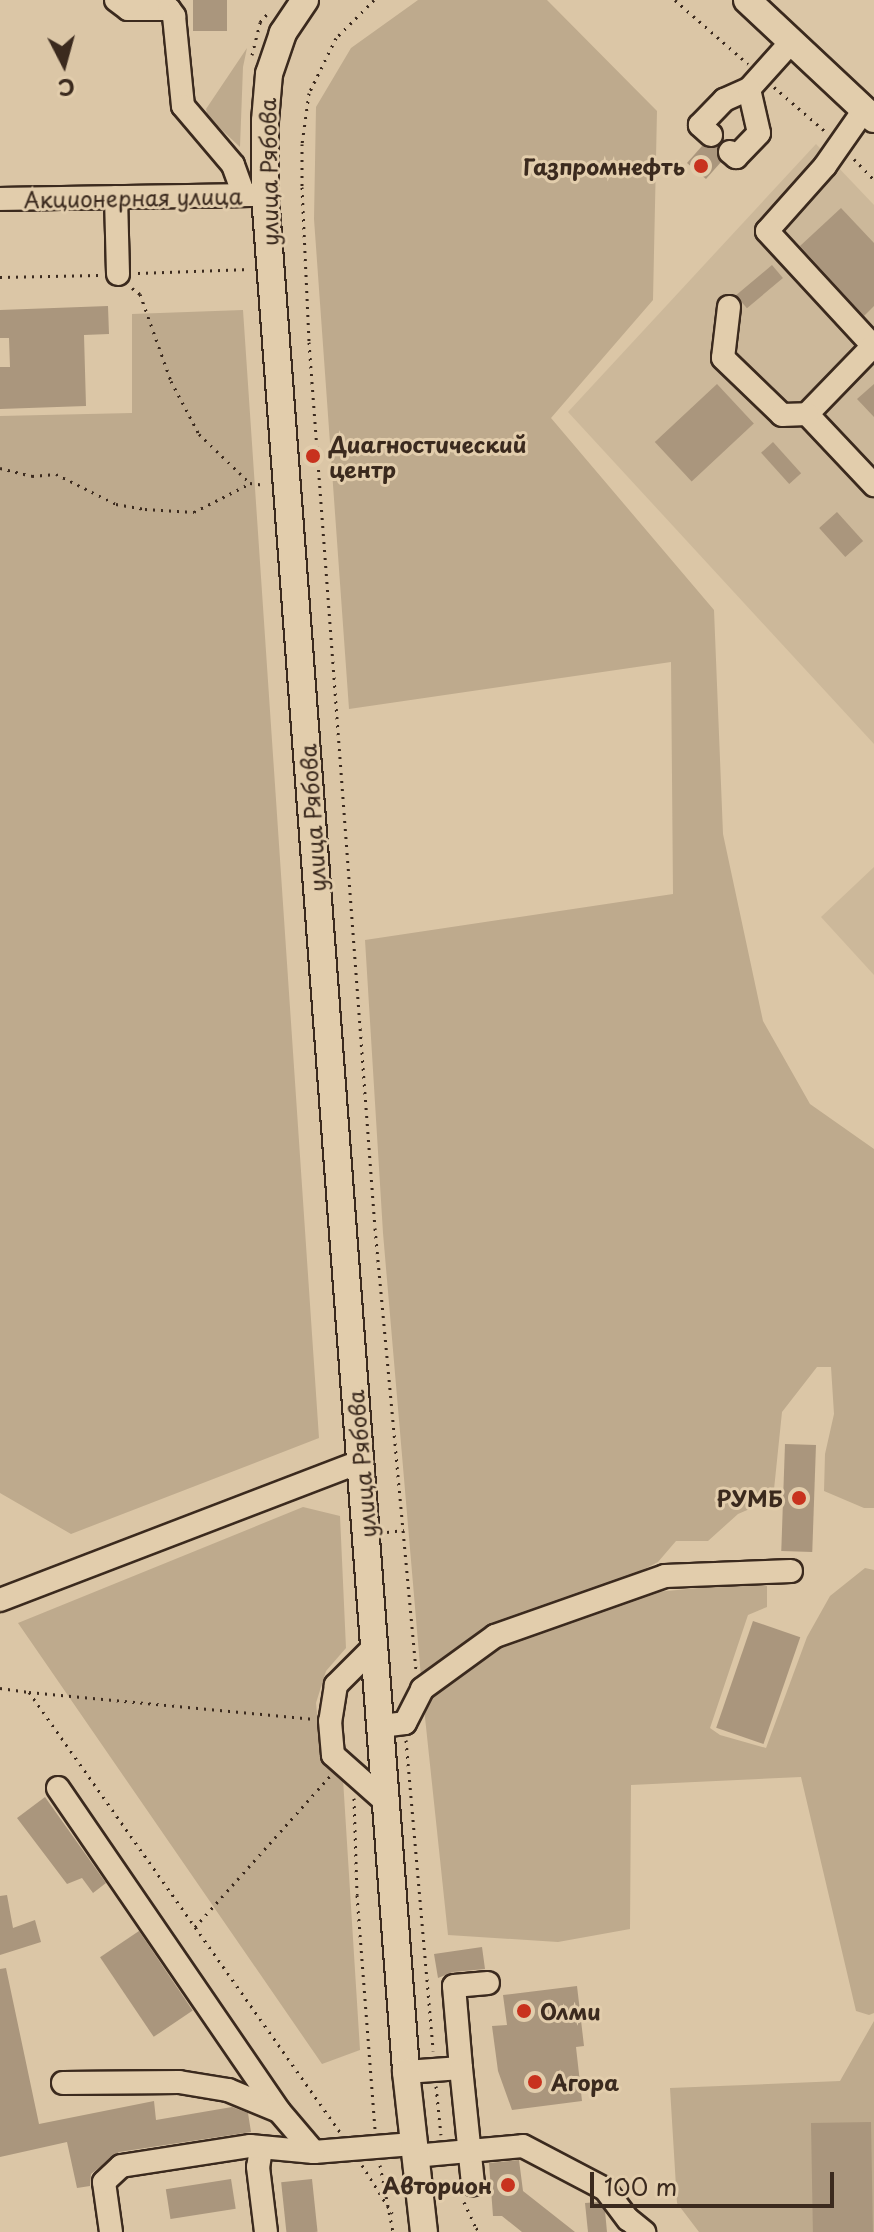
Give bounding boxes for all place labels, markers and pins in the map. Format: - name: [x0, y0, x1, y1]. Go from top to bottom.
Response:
- place label: Газпромнефть: [523, 153, 685, 179]
- marker: Газпромнефть: [692, 157, 710, 175]
- place label: Диагностический центр: [329, 430, 526, 482]
- marker: Диагностический центр: [304, 447, 322, 465]
- place label: РУМБ: [717, 1485, 783, 1511]
- marker: РУМБ: [790, 1489, 808, 1507]
- place label: Олми: [540, 1998, 601, 2024]
- marker: Олми: [515, 2002, 533, 2020]
- place label: Агора: [551, 2069, 619, 2095]
- marker: Агора: [526, 2073, 544, 2091]
- place label: Авторион: [383, 2172, 492, 2198]
- marker: Авторион: [499, 2176, 517, 2194]

